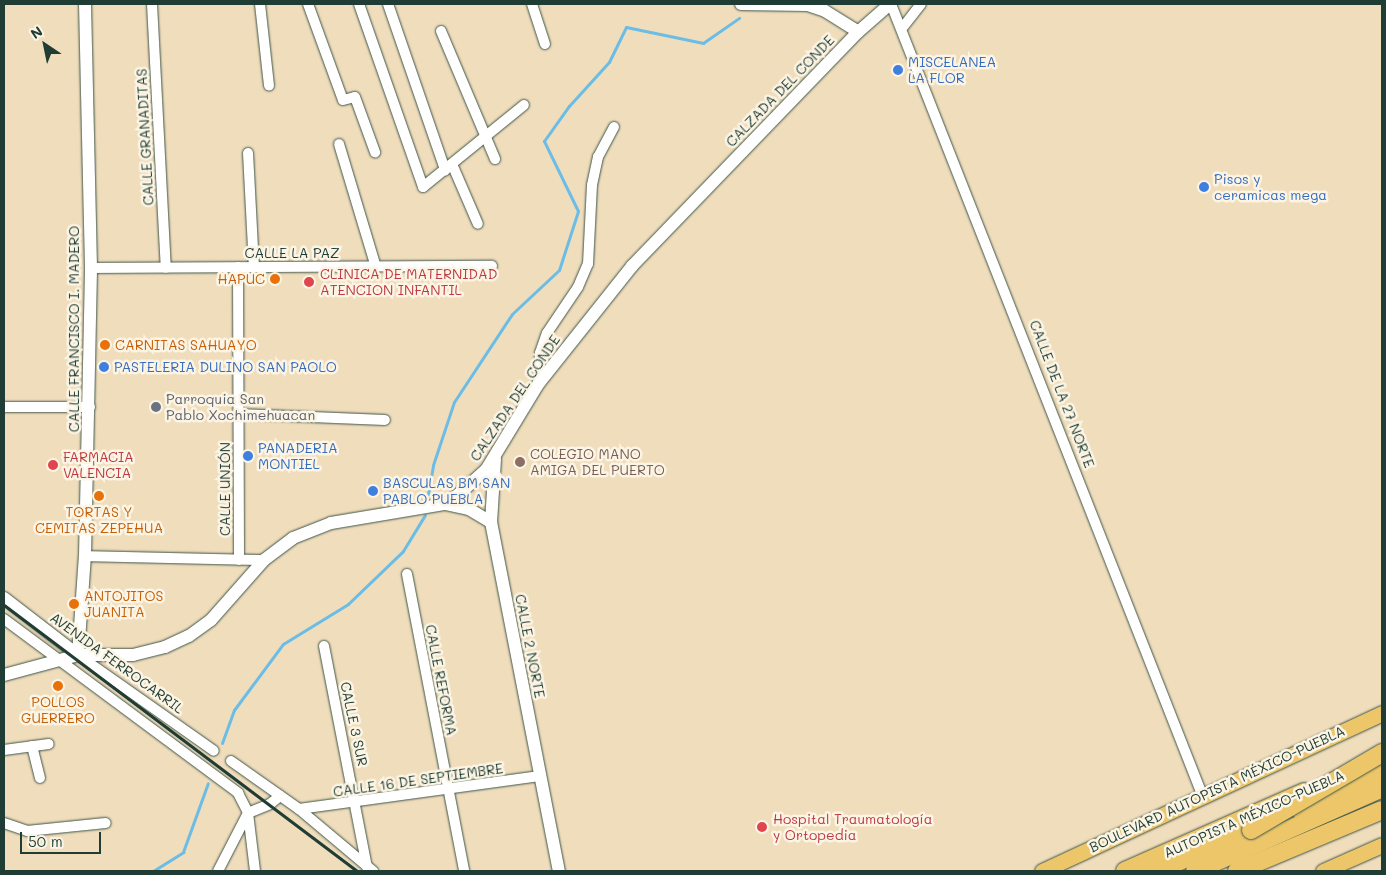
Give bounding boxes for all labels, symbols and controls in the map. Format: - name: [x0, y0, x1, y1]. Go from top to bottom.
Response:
- north arrow: [20, 20, 70, 70]
- text: N: [27, 21, 46, 43]
- street label: CALZADA DEL CONDE: [722, 32, 838, 150]
- place label: MISCELANEA LA FLOR: [908, 54, 996, 86]
- marker: MISCELANEA LA FLOR: [892, 64, 904, 76]
- street label: CALLE GRANADITAS: [133, 68, 157, 206]
- place label: Pisos y ceramicas mega: [1214, 171, 1327, 203]
- marker: Pisos y ceramicas mega: [1198, 181, 1210, 193]
- street label: CALLE FRANCISCO I. MADERO: [66, 226, 82, 432]
- street label: CALLE LA PAZ: [245, 245, 339, 261]
- place label: CLINICA DE MATERNIDAD ATENCION INFANTIL: [320, 266, 497, 298]
- place label: HAPUC: [217, 271, 265, 287]
- marker: HAPUC: [269, 273, 281, 285]
- marker: CLINICA DE MATERNIDAD ATENCION INFANTIL: [302, 275, 316, 289]
- street label: CALLE DE LA 27 NORTE: [1026, 318, 1098, 470]
- street label: CALZADA DEL CONDE: [467, 332, 563, 464]
- place label: CARNITAS SAHUAYO: [115, 337, 257, 353]
- marker: CARNITAS SAHUAYO: [99, 339, 111, 351]
- place label: PASTELERIA DULINO SAN PAOLO: [114, 359, 337, 375]
- marker: PASTELERIA DULINO SAN PAOLO: [98, 361, 110, 373]
- place label: Parroquia San Pablo Xochimehuacan: [166, 391, 315, 424]
- marker: Parroquia San Pablo Xochimehuacan: [150, 401, 162, 413]
- place label: PANADERIA MONTIEL: [258, 440, 338, 472]
- street label: CALLE UNIÓN: [217, 442, 233, 536]
- place label: COLEGIO MANO AMIGA DEL PUERTO: [530, 446, 665, 478]
- place label: FARMACIA VALENCIA: [63, 449, 134, 482]
- marker: PANADERIA MONTIEL: [242, 450, 254, 462]
- marker: COLEGIO MANO AMIGA DEL PUERTO: [514, 456, 526, 468]
- marker: FARMACIA VALENCIA: [47, 459, 59, 471]
- place label: BASCULAS BM SAN PABLO PUEBLA: [383, 475, 510, 508]
- marker: BASCULAS BM SAN PABLO PUEBLA: [367, 485, 379, 497]
- marker: TORTAS Y CEMITAS ZEPEHUA: [93, 490, 105, 502]
- place label: TORTAS Y CEMITAS ZEPEHUA: [35, 504, 163, 536]
- place label: ANTOJITOS JUANITA: [84, 588, 163, 620]
- street label: CALLE 2 NORTE: [512, 593, 548, 699]
- marker: ANTOJITOS JUANITA: [68, 598, 80, 610]
- street label: AVENIDA FERROCARRIL: [47, 609, 187, 717]
- street label: CALLE REFORMA: [422, 623, 460, 737]
- marker: POLLOS GUERRERO: [52, 680, 64, 692]
- street label: CALLE 3 SUR: [337, 680, 371, 768]
- place label: POLLOS GUERRERO: [21, 694, 95, 726]
- street label: BOULEVARD AUTOPISTA MÉXICO-PUEBLA: [1087, 722, 1347, 856]
- street label: CALLE 16 DE SEPTIEMBRE: [332, 760, 504, 800]
- street label: AUTOPISTA MÉXICO-PUEBLA: [1161, 767, 1347, 861]
- place label: Hospital Traumatología y Ortopedia: [773, 811, 932, 844]
- marker: Hospital Traumatología y Ortopedia: [755, 820, 769, 834]
- scale bar: [22, 822, 104, 854]
- text: 50 m: [28, 831, 63, 851]

